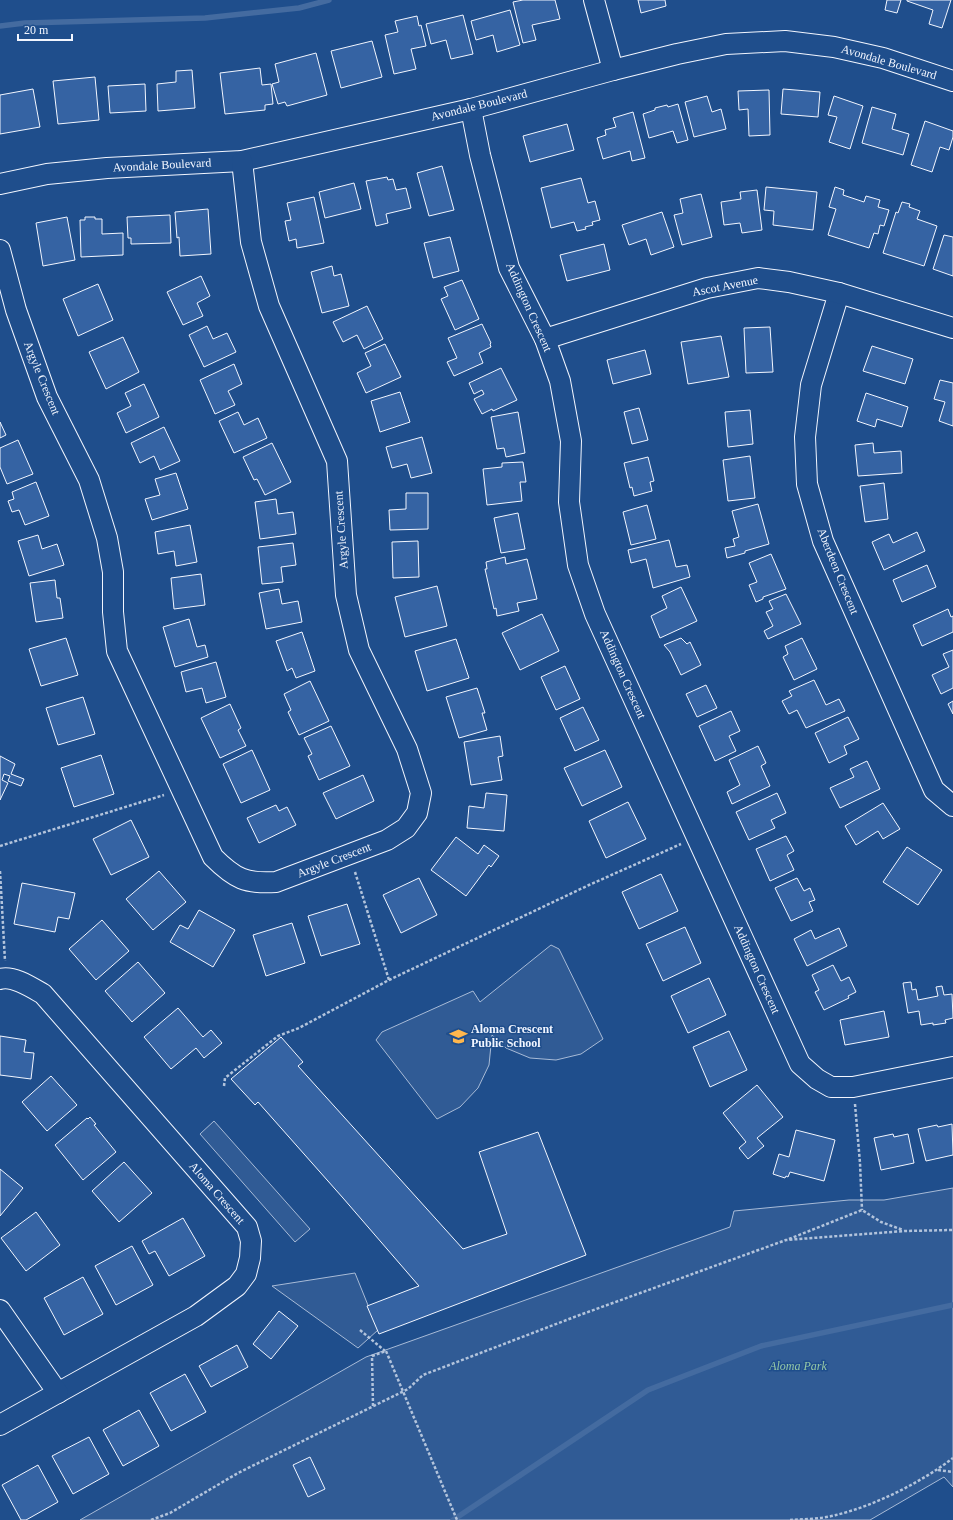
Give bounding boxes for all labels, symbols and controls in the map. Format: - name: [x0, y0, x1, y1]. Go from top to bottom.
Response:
- scale bar: [18, 16, 72, 42]
- text: 20 m: [24, 23, 49, 37]
- street label: Avondale Boulevard: [840, 42, 938, 82]
- street label: Avondale Boulevard: [429, 86, 529, 124]
- street label: Avondale Boulevard: [112, 155, 212, 175]
- street label: Addington Crescent: [503, 260, 555, 354]
- street label: Ascot Avenue: [691, 273, 759, 299]
- street label: Argyle Crescent: [21, 339, 63, 417]
- street label: Argyle Crescent: [331, 490, 351, 569]
- street label: Aberdeen Crescent: [814, 526, 862, 617]
- street label: Addington Crescent: [597, 627, 649, 721]
- street label: Argyle Crescent: [295, 839, 374, 881]
- street label: Addington Crescent: [731, 922, 783, 1016]
- place label: Aloma Crescent Public School: [471, 1022, 553, 1050]
- school or university icon: Aloma Crescent Public School: [448, 1026, 468, 1046]
- street label: Aloma Crescent: [186, 1159, 248, 1227]
- park label: Aloma Park: [768, 1359, 828, 1373]

